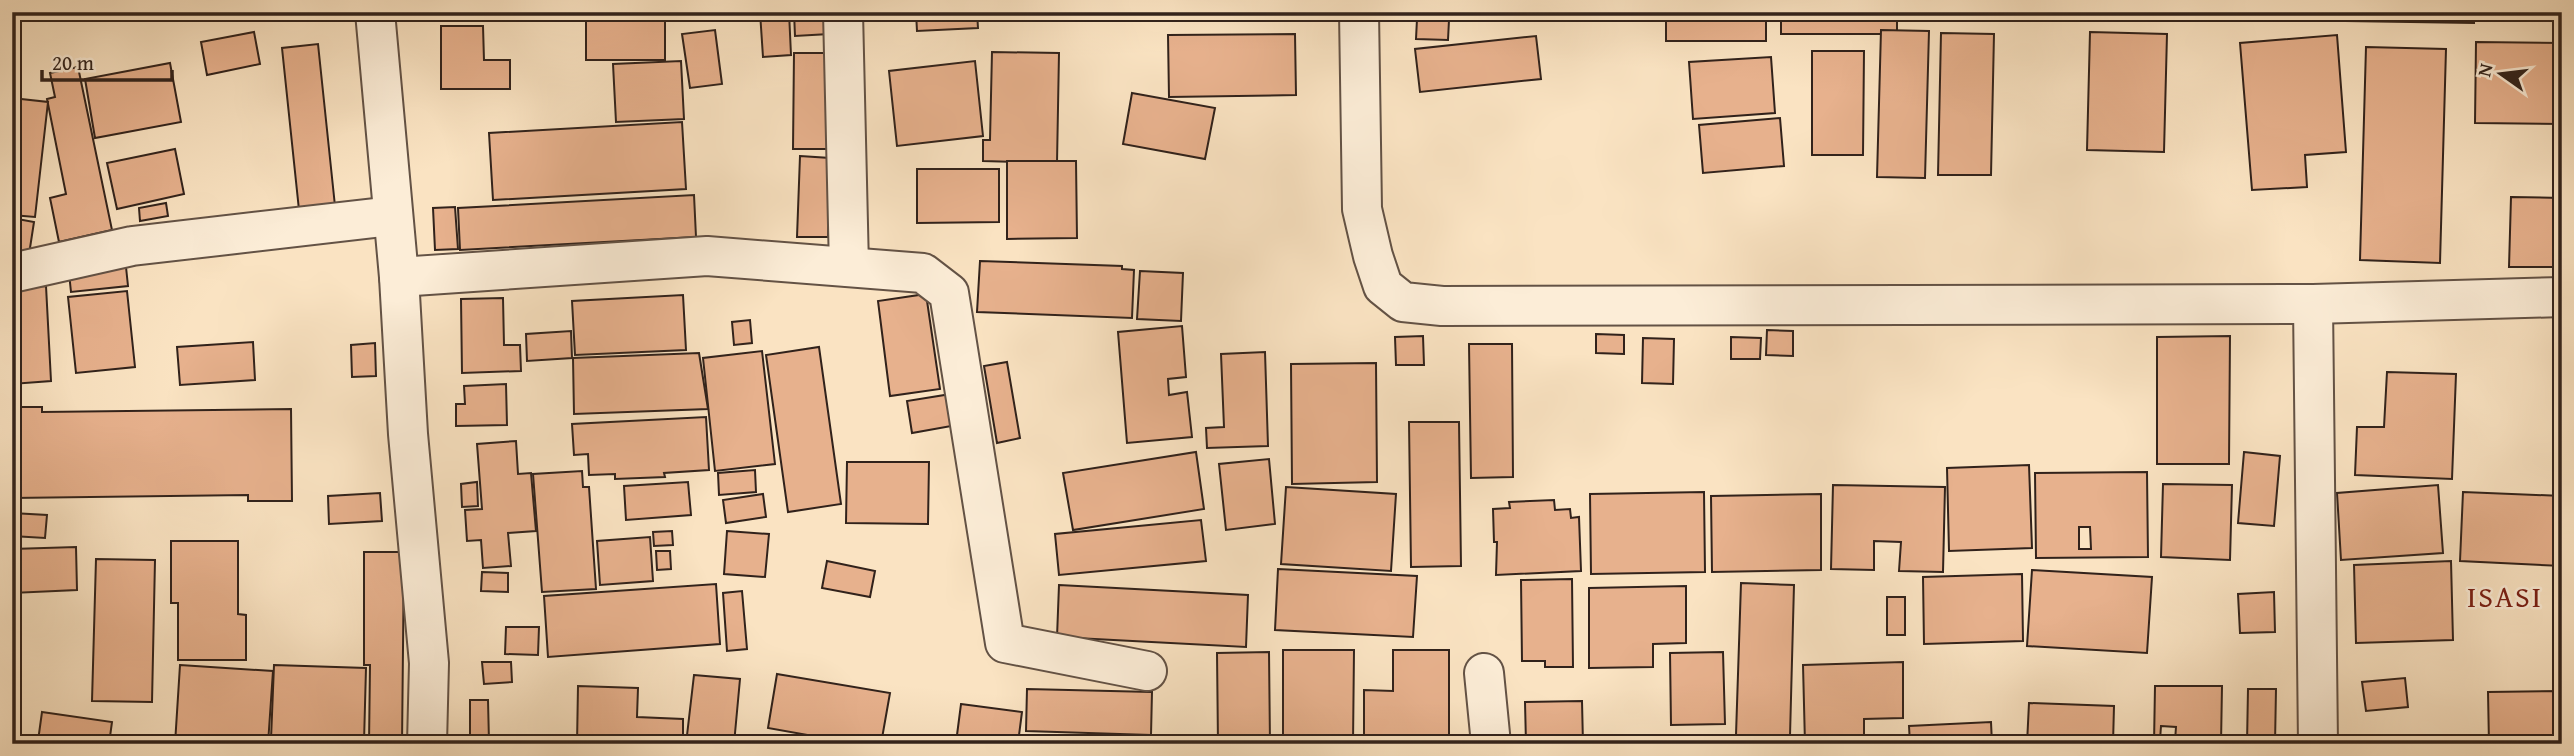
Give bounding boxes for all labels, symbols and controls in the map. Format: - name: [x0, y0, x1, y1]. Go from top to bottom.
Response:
- scale bar: [42, 38, 172, 82]
- north arrow: [2466, 38, 2536, 108]
- text: 20 m: [52, 47, 94, 78]
- text: N: [2469, 60, 2500, 79]
- district label: ISASI: [2467, 574, 2543, 618]

